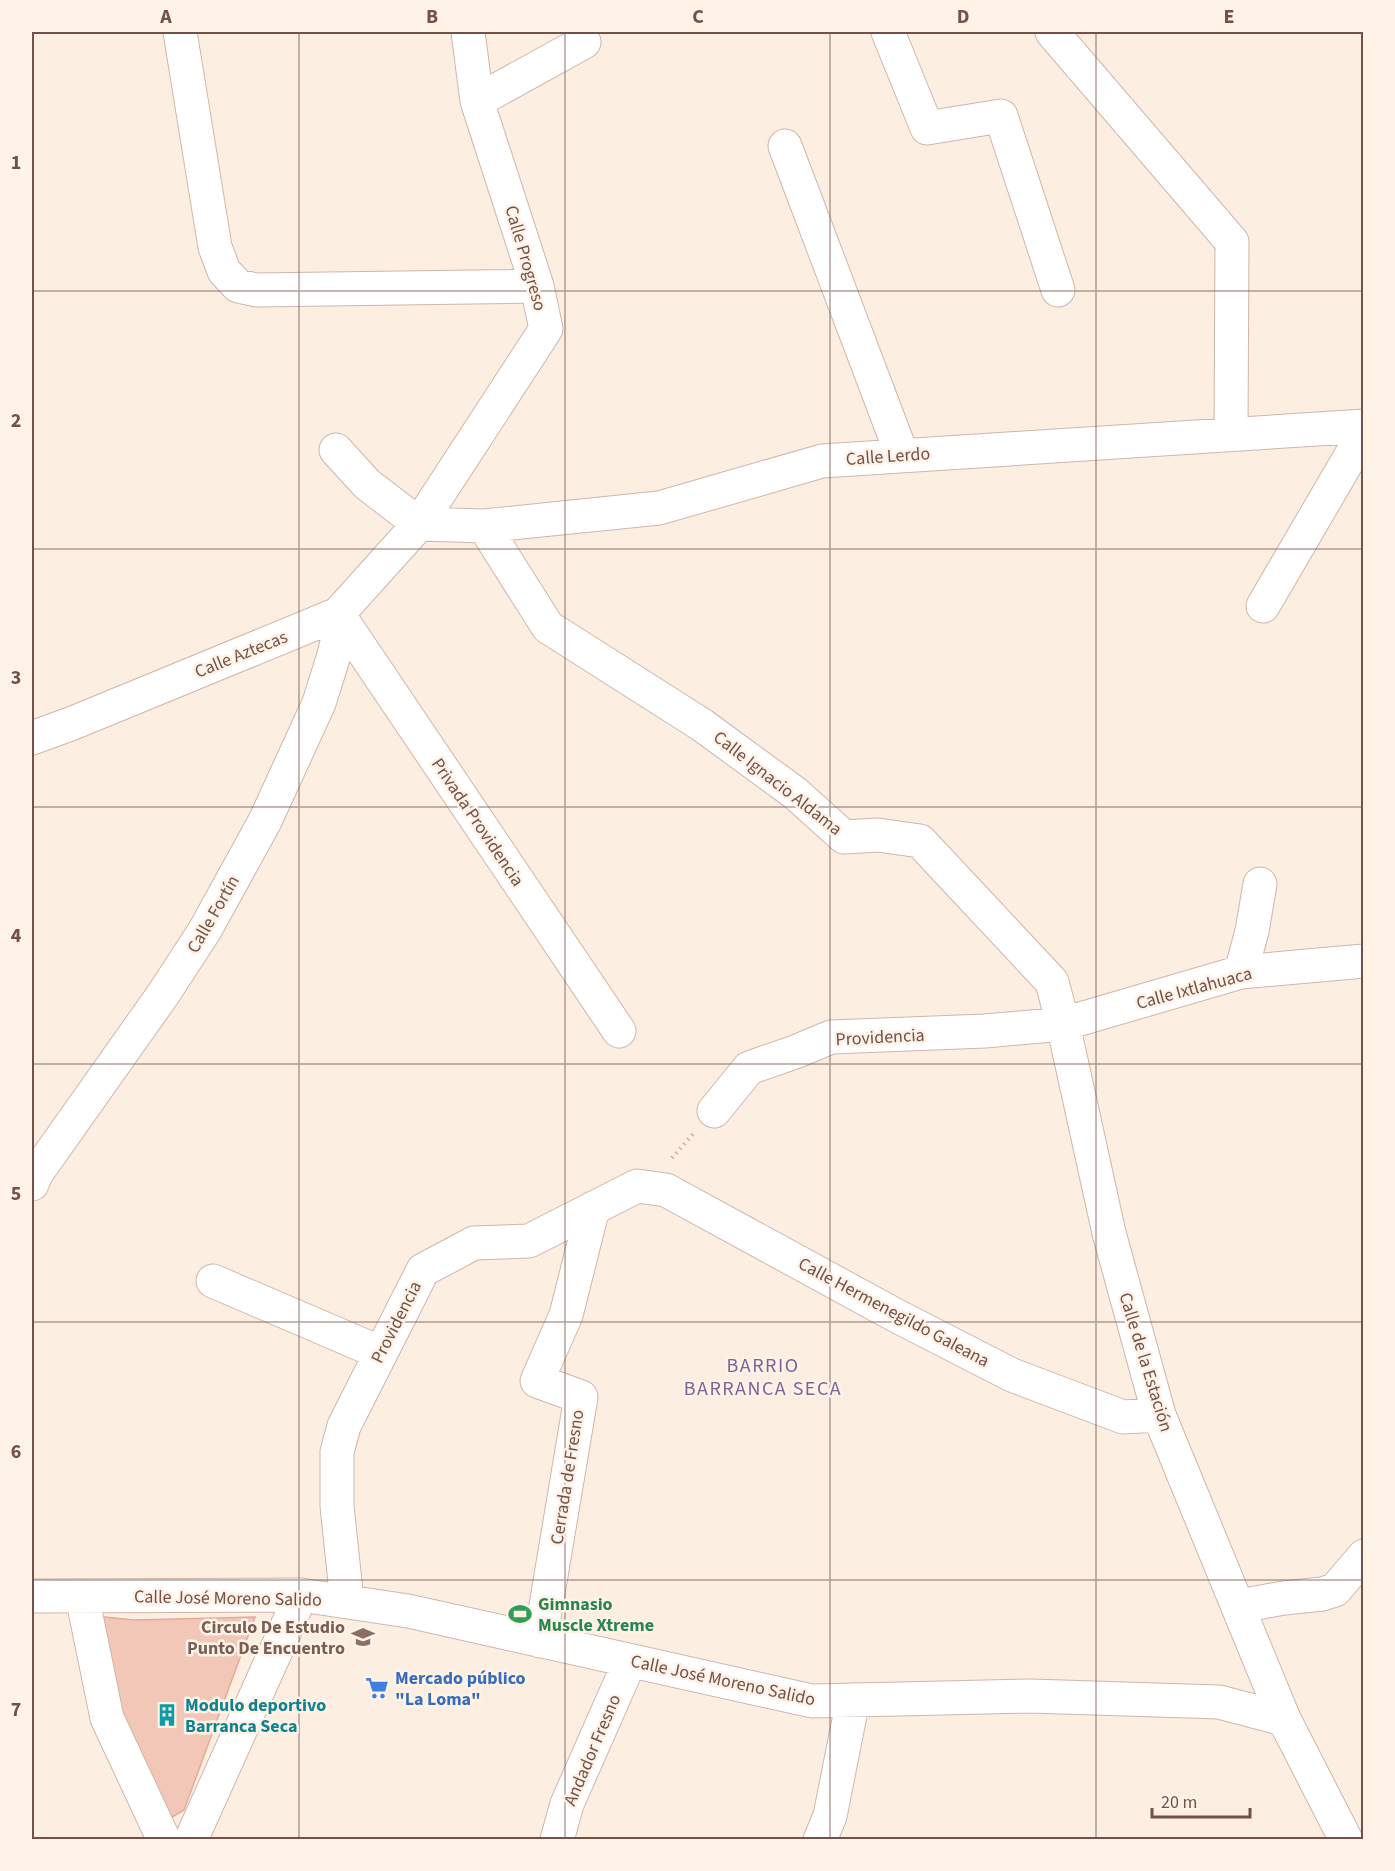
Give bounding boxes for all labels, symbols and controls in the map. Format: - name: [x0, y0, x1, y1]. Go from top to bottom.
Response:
- text: A: [159, 3, 172, 31]
- text: B: [426, 3, 438, 31]
- text: C: [692, 3, 704, 31]
- text: D: [957, 3, 969, 31]
- text: E: [1224, 3, 1234, 31]
- text: 1: [11, 149, 21, 177]
- street label: Calle Progreso: [499, 203, 552, 314]
- text: 2: [11, 407, 21, 435]
- street label: Calle Lerdo: [845, 441, 931, 472]
- street label: Calle Aztecas: [191, 625, 291, 684]
- text: 3: [11, 664, 21, 692]
- street label: Calle Ignacio Aldama: [708, 725, 847, 842]
- street label: Privada Providencia: [425, 753, 530, 891]
- street label: Calle Fortín: [181, 871, 246, 958]
- text: 4: [11, 922, 22, 950]
- street label: Calle Ixtlahuaca: [1133, 961, 1255, 1016]
- street label: Providencia: [835, 1023, 925, 1052]
- text: 5: [11, 1180, 21, 1208]
- street label: Calle Hermenegildo Galeana: [794, 1251, 994, 1374]
- street label: Providencia: [365, 1277, 428, 1368]
- street label: Calle de la Estación: [1112, 1289, 1179, 1435]
- district label: BARRIO BARRANCA SECA: [684, 1352, 842, 1403]
- street label: Cerrada de Fresno: [544, 1408, 590, 1546]
- text: 6: [11, 1438, 21, 1466]
- street label: Calle José Moreno Salido: [134, 1584, 322, 1613]
- place label: Gimnasio Muscle Xtreme: [538, 1592, 654, 1638]
- sports icon: Gimnasio Muscle Xtreme: [507, 1601, 533, 1627]
- place label: Circulo De Estudio Punto De Encuentro: [187, 1615, 345, 1661]
- school or university icon: Circulo De Estudio Punto De Encuentro: [350, 1624, 376, 1650]
- street label: Calle José Moreno Salido: [628, 1649, 817, 1712]
- place label: Mercado público "La Loma": [395, 1666, 526, 1712]
- supermarket icon: Mercado público "La Loma": [364, 1675, 390, 1701]
- street label: Andador Fresno: [558, 1691, 627, 1810]
- place label: Modulo deportivo Barranca Seca: [185, 1693, 326, 1739]
- text: 7: [11, 1696, 21, 1724]
- building icon: Modulo deportivo Barranca Seca: [154, 1702, 180, 1728]
- scale bar: [1152, 1781, 1250, 1819]
- text: 20 m: [1161, 1790, 1197, 1815]

